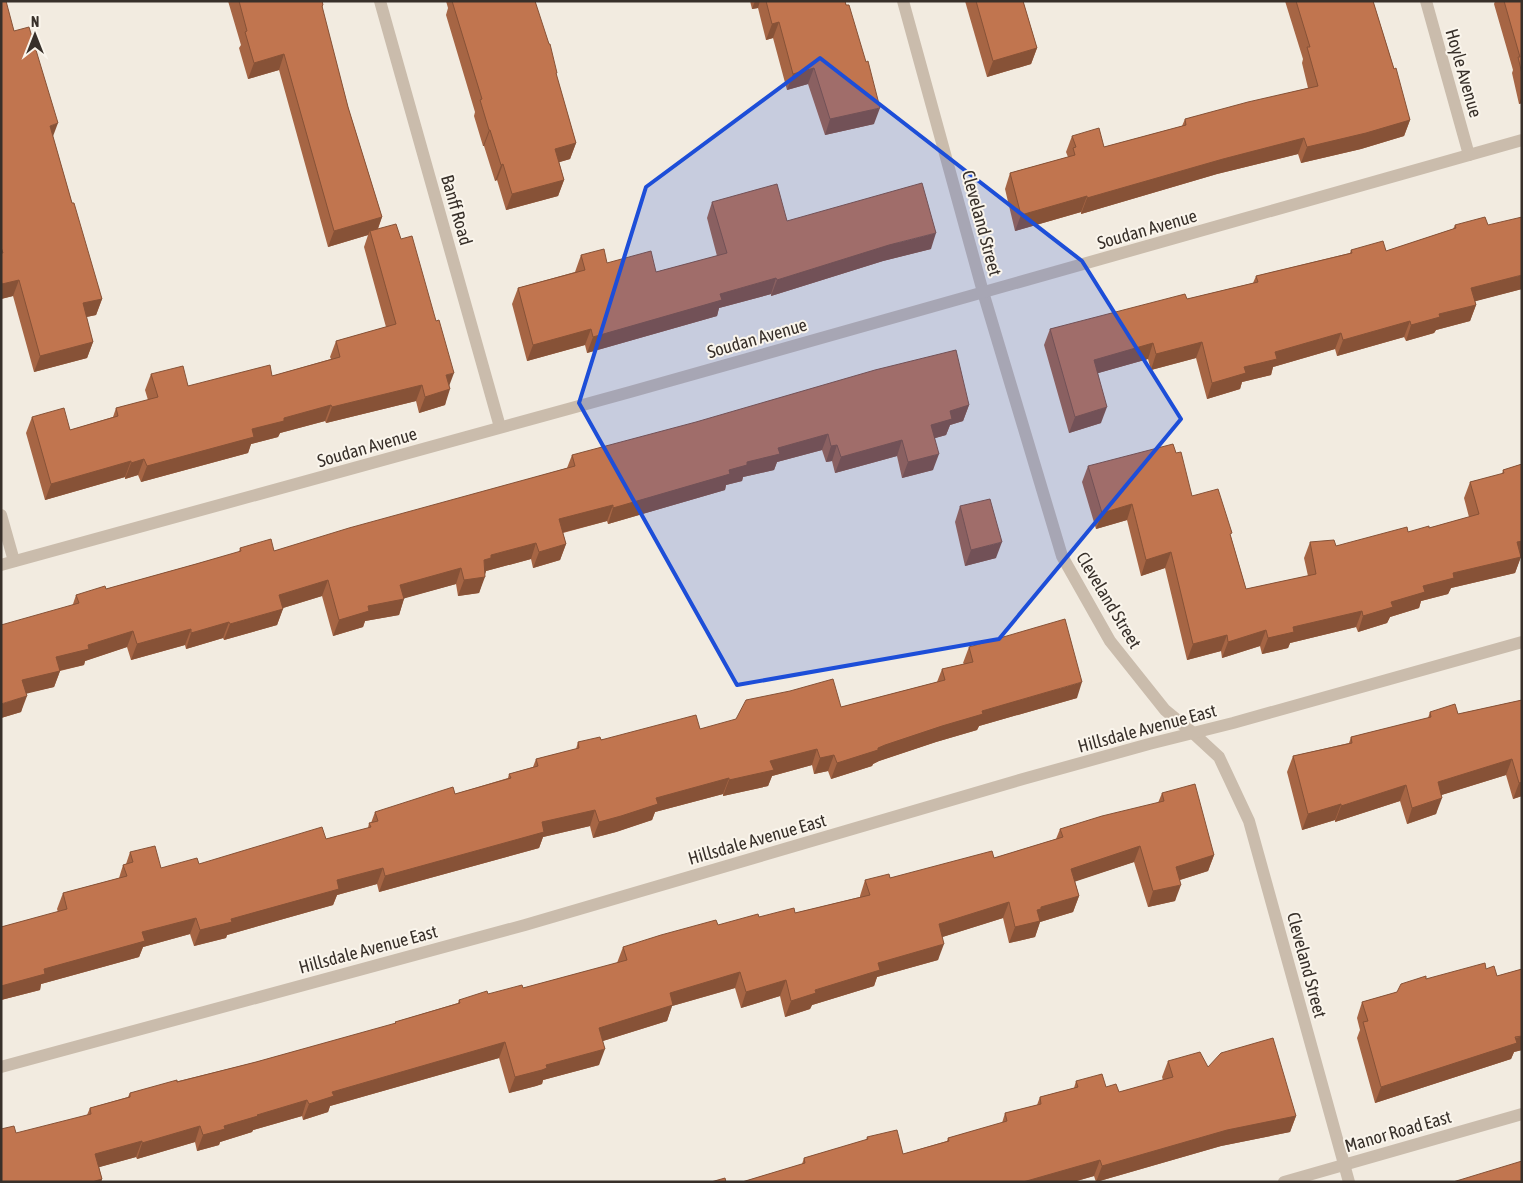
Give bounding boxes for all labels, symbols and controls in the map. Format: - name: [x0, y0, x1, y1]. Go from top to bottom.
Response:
- north arrow: [10, 10, 60, 60]
- text: N: [31, 14, 39, 30]
- street label: Hoyle Avenue: [1441, 26, 1487, 120]
- street label: Cleveland Street: [958, 168, 1006, 278]
- street label: Banff Road: [437, 172, 477, 248]
- street label: Soudan Avenue: [1095, 205, 1199, 253]
- street label: Soudan Avenue: [705, 314, 809, 362]
- street label: Soudan Avenue: [315, 423, 419, 471]
- street label: Cleveland Street: [1072, 548, 1146, 652]
- street label: Hillsdale Avenue East: [1075, 699, 1219, 757]
- street label: Hillsdale Avenue East: [686, 809, 828, 869]
- street label: Cleveland Street: [1283, 910, 1331, 1020]
- street label: Hillsdale Avenue East: [296, 920, 440, 978]
- street label: Manor Road East: [1342, 1106, 1454, 1156]

